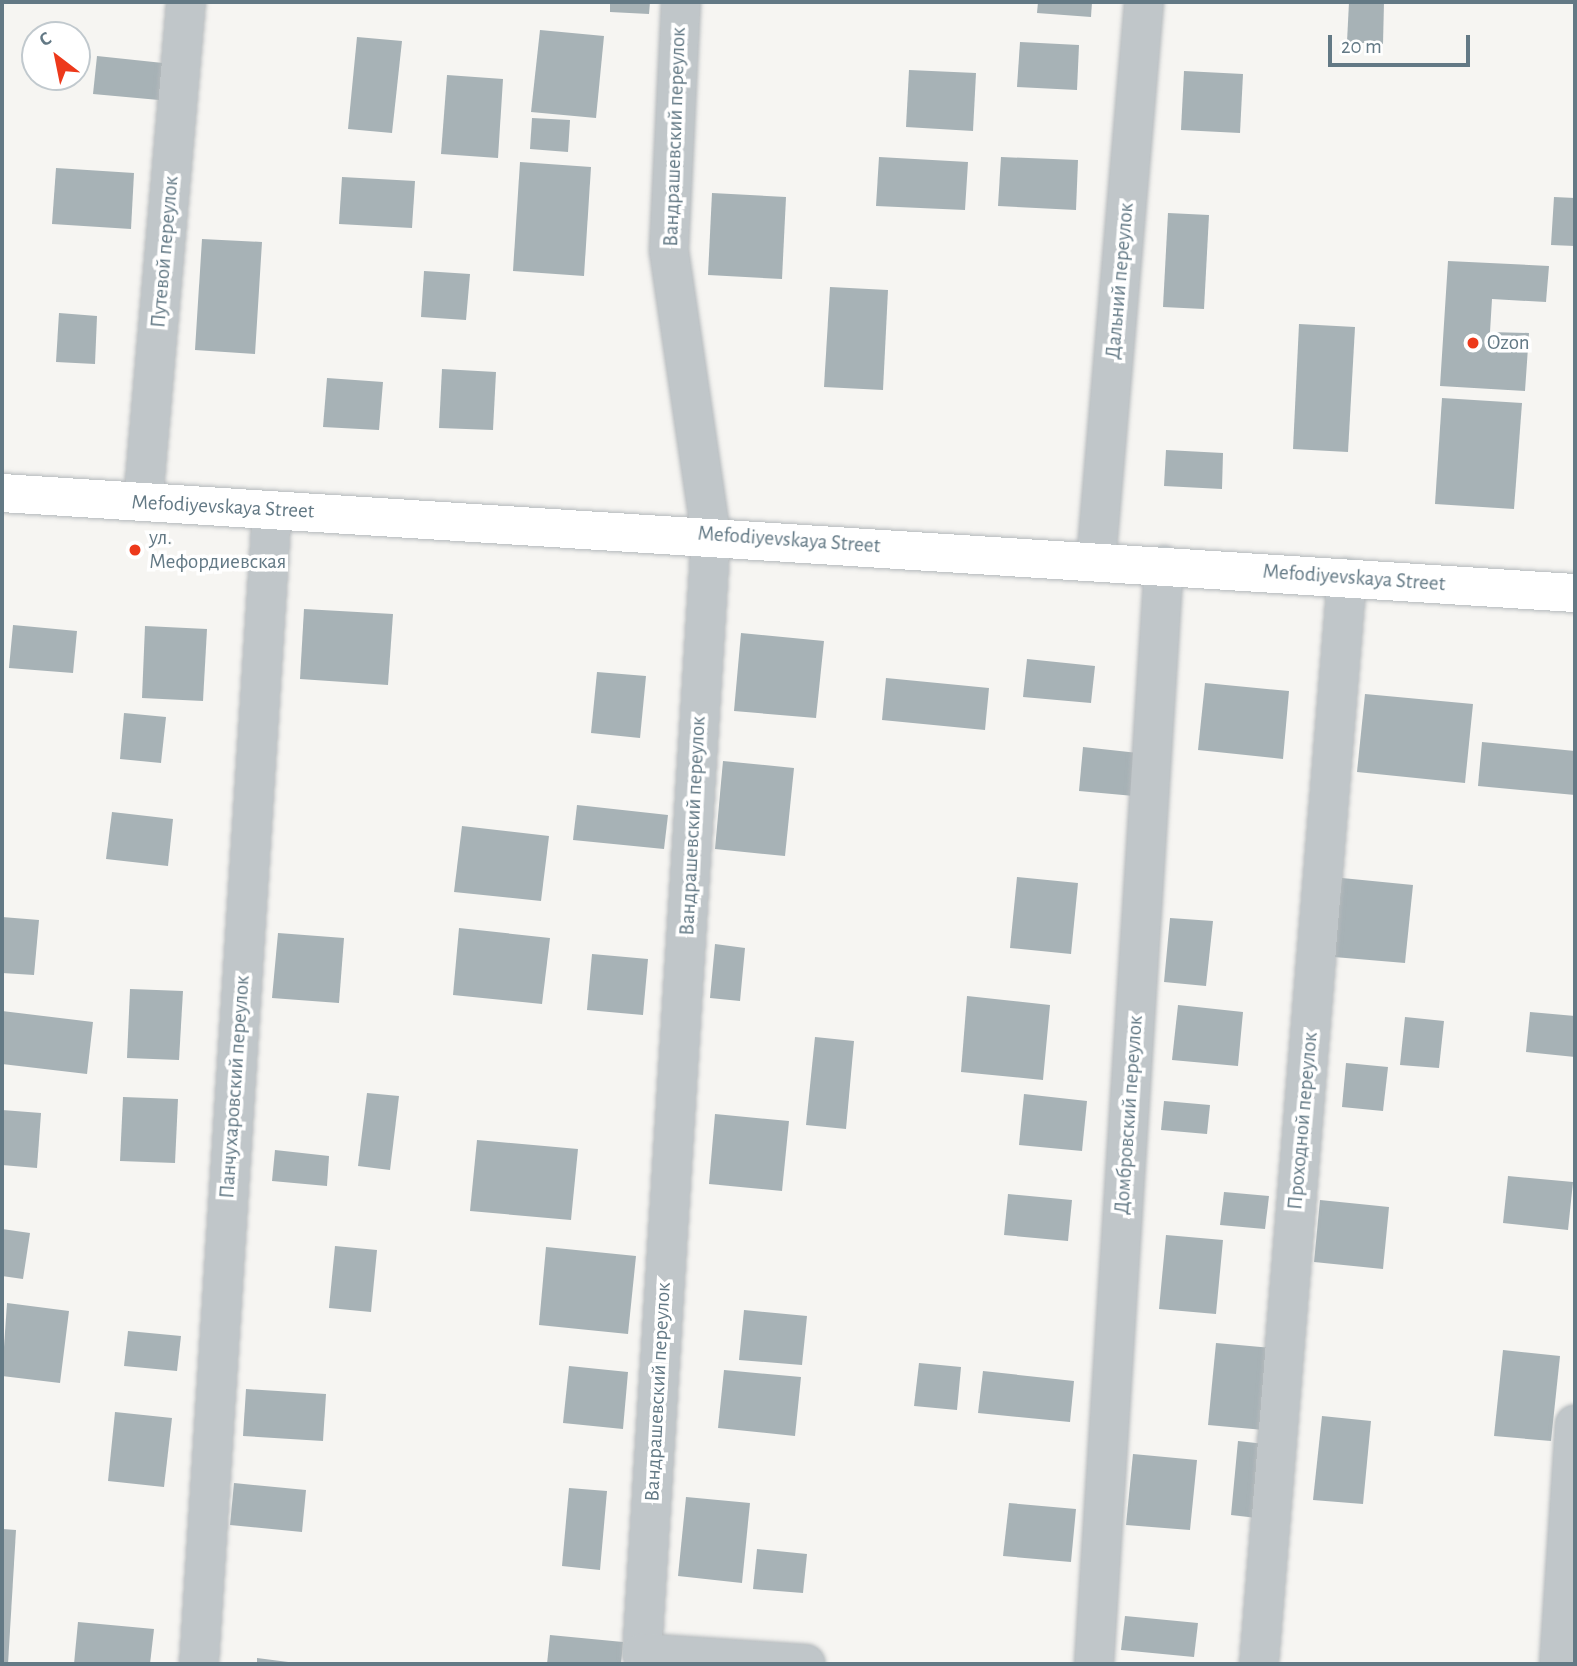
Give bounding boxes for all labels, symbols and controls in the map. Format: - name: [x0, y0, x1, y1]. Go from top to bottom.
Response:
- north arrow: [21, 21, 91, 91]
- scale bar: [1332, 21, 1474, 65]
- street label: Вандрашевский переулок: [659, 27, 691, 247]
- text: С: [36, 29, 55, 50]
- text: 20 m: [1341, 36, 1382, 57]
- street label: Путевой переулок: [146, 175, 184, 329]
- street label: Дальний переулок: [1101, 202, 1139, 360]
- place label: Ozon: [1487, 330, 1530, 356]
- marker: Ozon: [1465, 335, 1481, 351]
- street label: Mefodiyevskaya Street: [131, 490, 315, 524]
- street label: Mefodiyevskaya Street: [697, 521, 881, 559]
- place label: ул. Мефордиевская: [149, 525, 286, 575]
- marker: ул. Мефордиевская: [127, 542, 143, 558]
- street label: Mefodiyevskaya Street: [1262, 559, 1446, 597]
- street label: Вандрашевский переулок: [675, 716, 711, 936]
- street label: Панчухаровский переулок: [215, 975, 255, 1199]
- street label: Домбровский переулок: [1109, 1015, 1149, 1215]
- street label: Проходной переулок: [1283, 1031, 1323, 1211]
- street label: Вандрашевский переулок: [640, 1282, 676, 1502]

